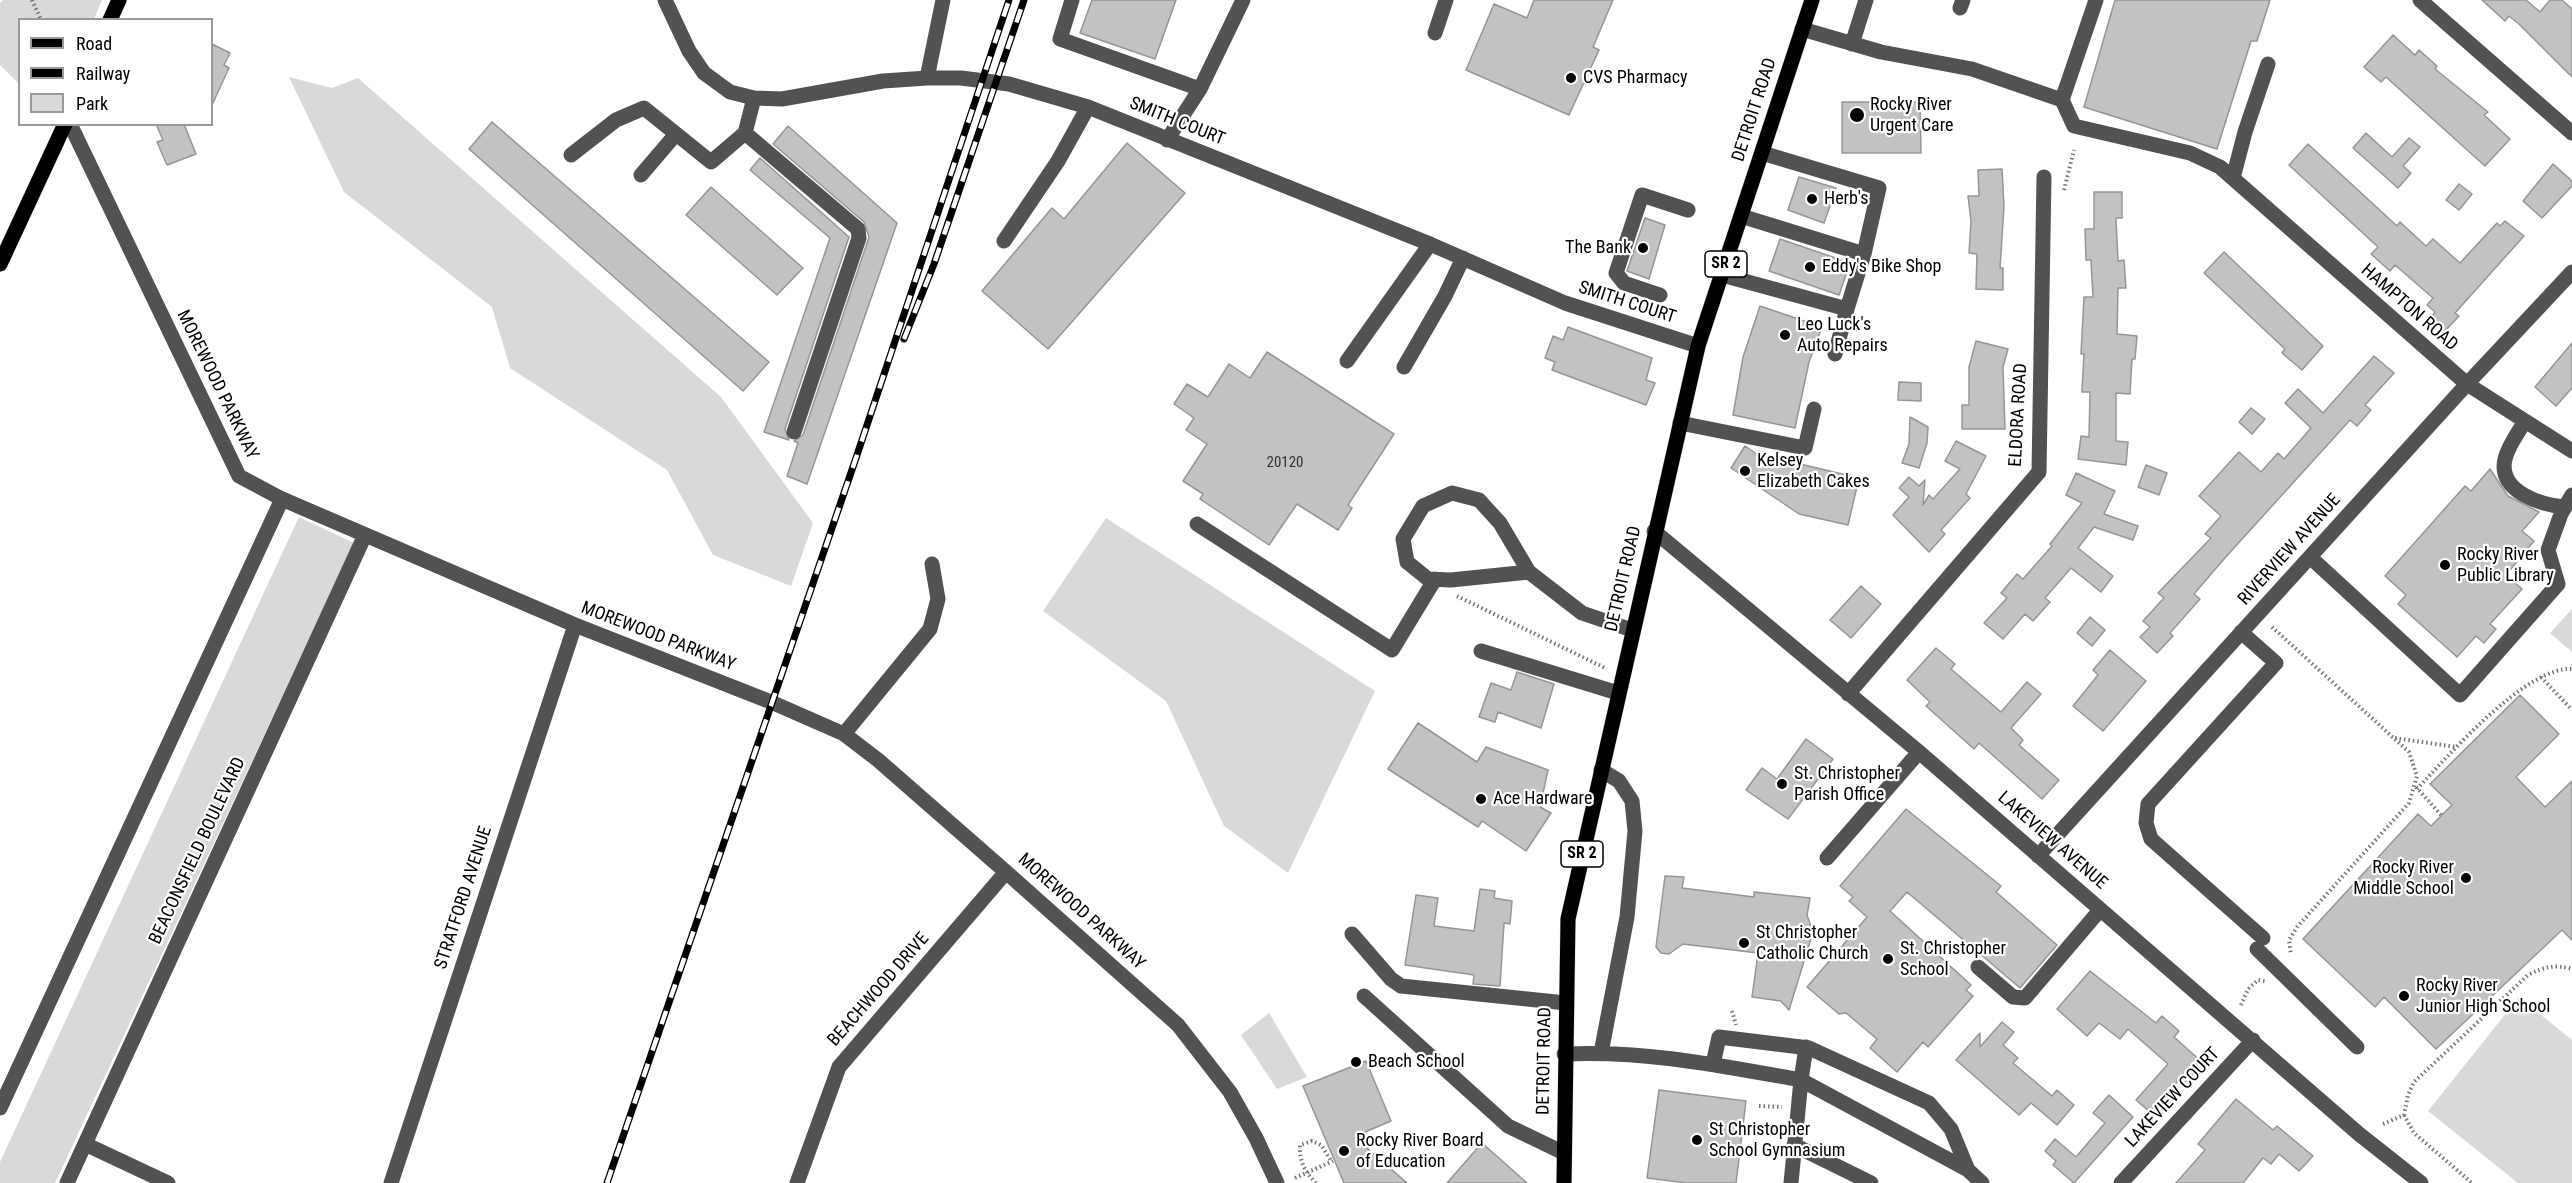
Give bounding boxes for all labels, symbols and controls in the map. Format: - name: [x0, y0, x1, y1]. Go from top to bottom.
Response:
- legend: [18, 18, 213, 126]
- text: Road: [76, 33, 112, 54]
- street label: DETROIT ROAD: [1728, 55, 1782, 165]
- text: Railway: [76, 63, 130, 84]
- place label: CVS Pharmacy: [1583, 67, 1688, 89]
- marker: CVS Pharmacy: [1564, 71, 1578, 85]
- text: Park: [76, 93, 108, 114]
- street label: SMITH COURT: [1126, 93, 1228, 151]
- place label: Rocky River Urgent Care: [1870, 94, 1953, 136]
- marker: Rocky River Urgent Care: [1848, 106, 1866, 124]
- place label: Herb's: [1824, 188, 1868, 210]
- marker: Herb's: [1805, 192, 1819, 206]
- place label: The Bank: [1565, 237, 1631, 259]
- marker: The Bank: [1636, 241, 1650, 255]
- road number: SR 2: [1705, 251, 1747, 277]
- place label: Eddy's Bike Shop: [1822, 256, 1941, 278]
- marker: Eddy's Bike Shop: [1803, 260, 1817, 274]
- street label: HAMPTON ROAD: [2356, 260, 2462, 356]
- street label: SMITH COURT: [1576, 277, 1678, 329]
- street label: MOREWOOD PARKWAY: [171, 307, 263, 463]
- place label: Leo Luck's Auto Repairs: [1797, 314, 1888, 356]
- marker: Leo Luck's Auto Repairs: [1778, 328, 1792, 342]
- street label: ELDORA ROAD: [2006, 363, 2032, 467]
- place label: Kelsey Elizabeth Cakes: [1757, 450, 1870, 492]
- house number: 20120: [1266, 454, 1304, 472]
- marker: Kelsey Elizabeth Cakes: [1738, 464, 1752, 478]
- street label: RIVERVIEW AVENUE: [2234, 490, 2346, 610]
- street label: DETROIT ROAD: [1601, 524, 1647, 634]
- place label: Rocky River Public Library: [2457, 544, 2554, 586]
- marker: Rocky River Public Library: [2438, 558, 2452, 572]
- street label: MOREWOOD PARKWAY: [578, 598, 738, 676]
- street label: BEACONSFIELD BOULEVARD: [145, 754, 251, 948]
- place label: St. Christopher Parish Office: [1794, 763, 1900, 806]
- marker: St. Christopher Parish Office: [1775, 777, 1789, 791]
- place label: Ace Hardware: [1493, 788, 1592, 810]
- street label: LAKEVIEW AVENUE: [1993, 788, 2111, 894]
- marker: Ace Hardware: [1474, 792, 1488, 806]
- street label: STRATFORD AVENUE: [431, 824, 497, 972]
- road number: SR 2: [1561, 841, 1603, 867]
- street label: MOREWOOD PARKWAY: [1013, 849, 1149, 975]
- place label: Rocky River Middle School: [2353, 857, 2454, 900]
- marker: Rocky River Middle School: [2459, 871, 2473, 885]
- place label: St Christopher Catholic Church: [1756, 922, 1869, 964]
- street label: BEACHWOOD DRIVE: [824, 929, 934, 1051]
- marker: St Christopher Catholic Church: [1737, 936, 1751, 950]
- place label: St. Christopher School: [1900, 938, 2006, 980]
- marker: St. Christopher School: [1881, 952, 1895, 966]
- place label: Rocky River Junior High School: [2416, 975, 2550, 1018]
- marker: Rocky River Junior High School: [2397, 989, 2411, 1003]
- street label: DETROIT ROAD: [1533, 1007, 1557, 1115]
- street label: LAKEVIEW COURT: [2121, 1044, 2225, 1152]
- place label: Beach School: [1368, 1051, 1465, 1073]
- marker: Beach School: [1349, 1055, 1363, 1069]
- place label: St Christopher School Gymnasium: [1709, 1119, 1845, 1162]
- place label: Rocky River Board of Education: [1356, 1130, 1484, 1172]
- marker: St Christopher School Gymnasium: [1690, 1133, 1704, 1147]
- marker: Rocky River Board of Education: [1337, 1144, 1351, 1158]

